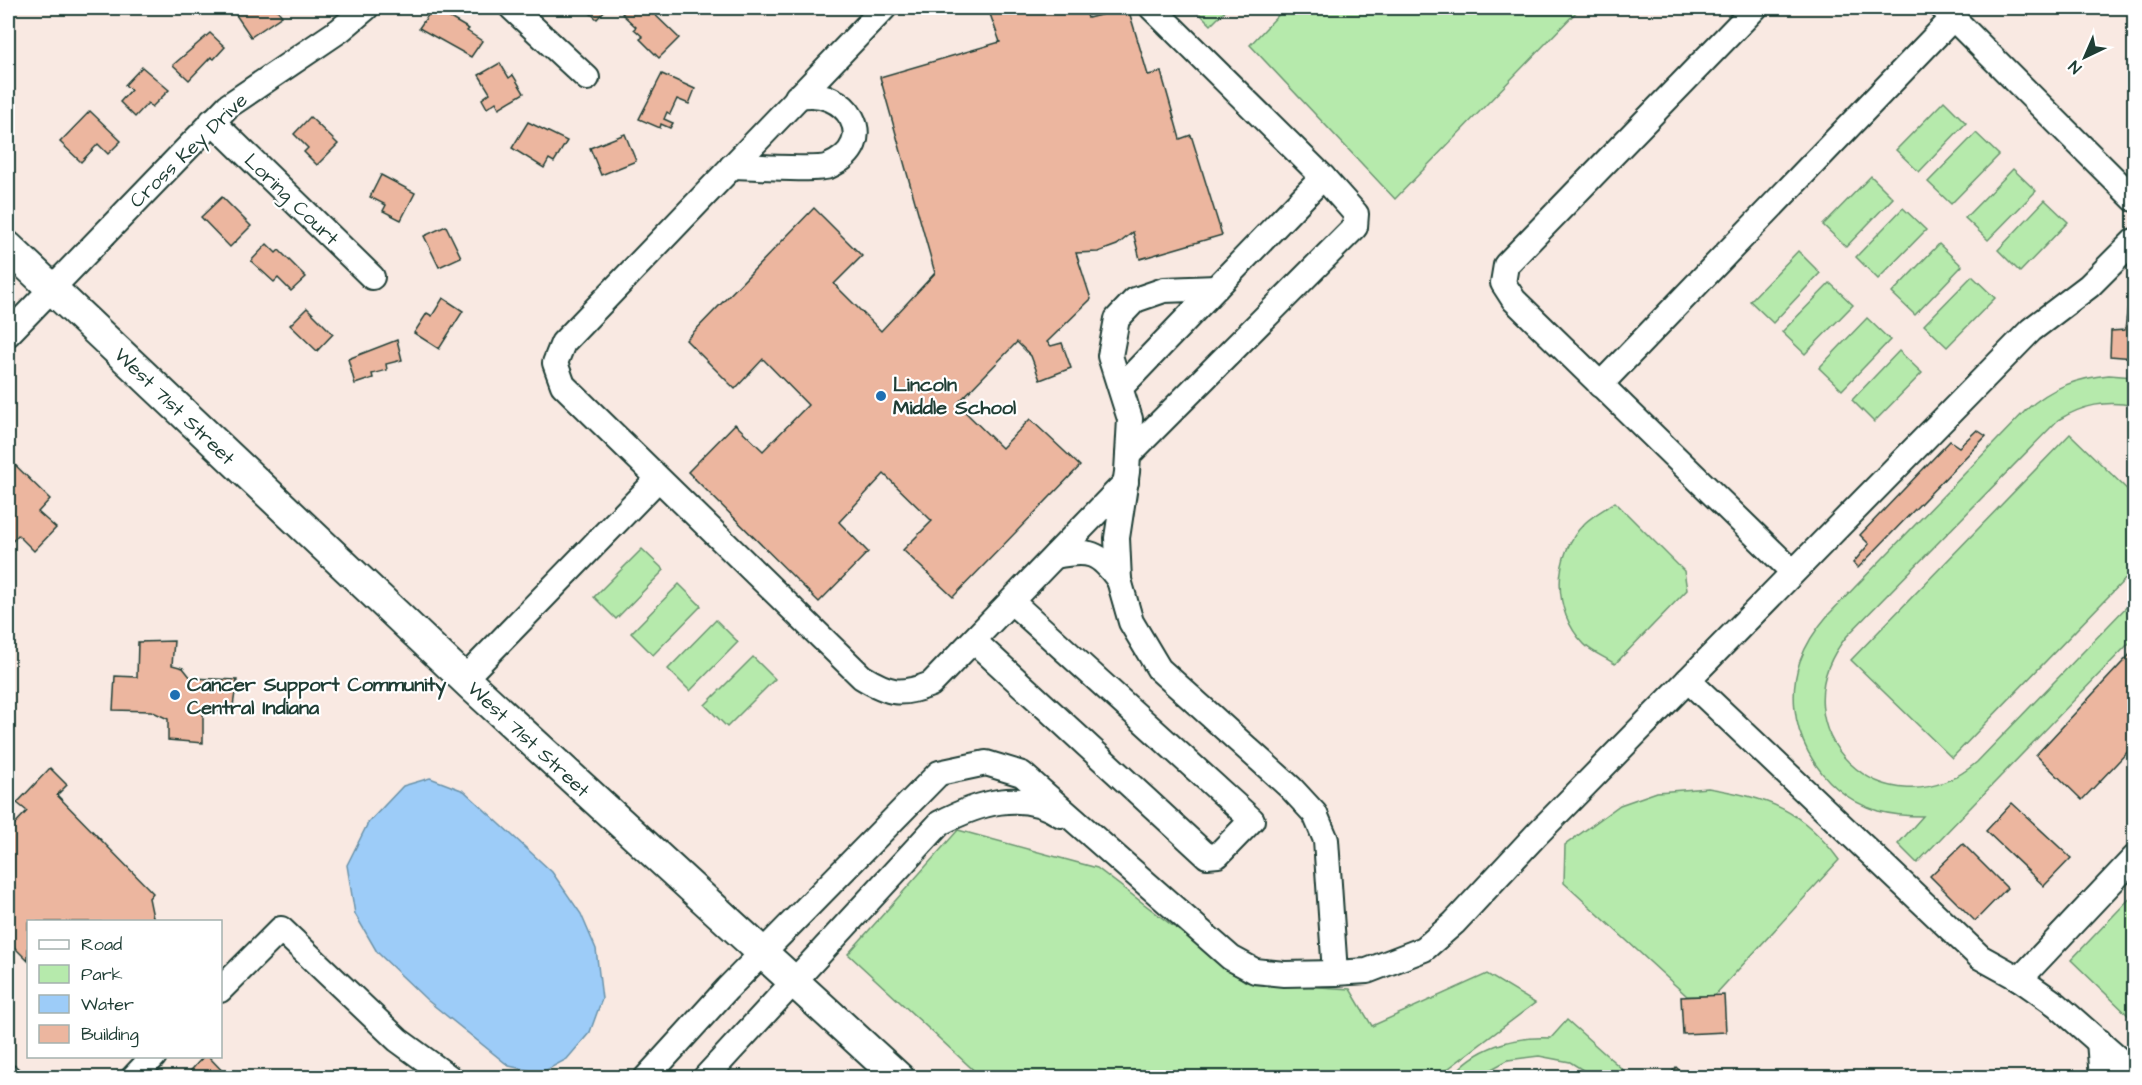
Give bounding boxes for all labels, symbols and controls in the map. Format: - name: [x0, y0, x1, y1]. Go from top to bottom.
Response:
- north arrow: [2055, 27, 2115, 87]
- text: N: [2064, 56, 2087, 78]
- street label: Cross Key Drive: [123, 87, 255, 215]
- street label: Loring Court: [237, 147, 345, 253]
- street label: West 71st Street: [108, 342, 241, 472]
- place label: Lincoln Middle School: [893, 371, 1016, 422]
- marker: Lincoln Middle School: [874, 389, 888, 403]
- place label: Cancer Support Community Central Indiana: [187, 671, 446, 722]
- street label: West 71st Street: [461, 675, 596, 804]
- marker: Cancer Support Community Central Indiana: [168, 688, 182, 702]
- legend: [27, 920, 222, 1058]
- text: Road: [81, 932, 122, 957]
- text: Park: [81, 962, 123, 987]
- text: Water: [81, 992, 134, 1017]
- text: Building: [81, 1022, 139, 1048]

